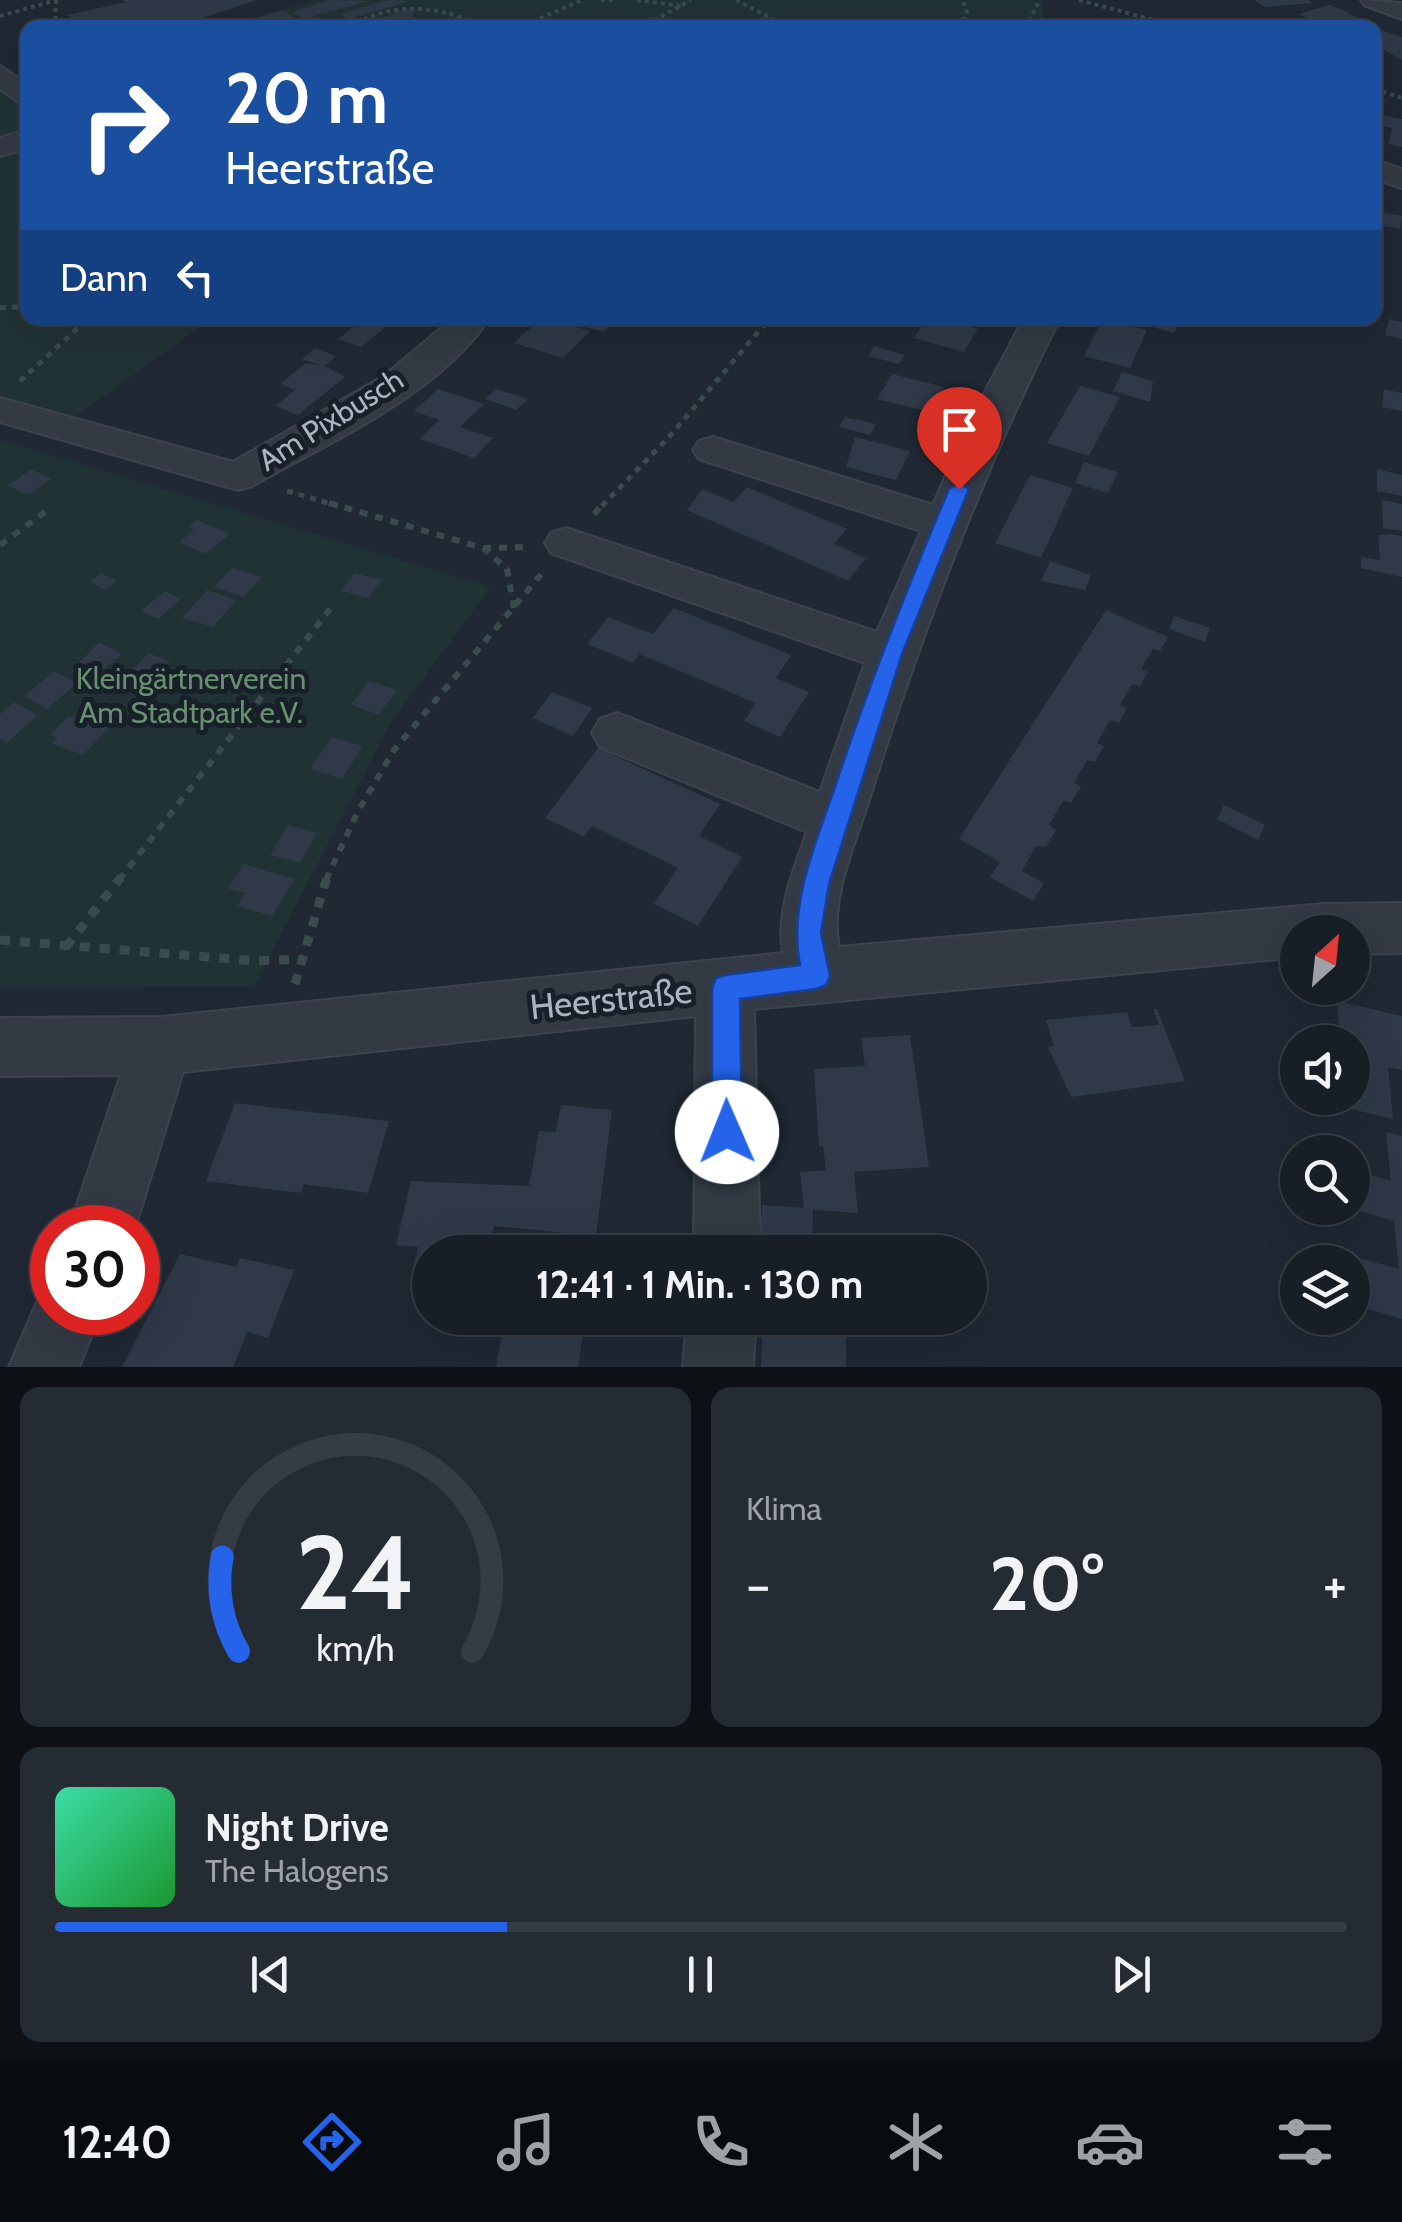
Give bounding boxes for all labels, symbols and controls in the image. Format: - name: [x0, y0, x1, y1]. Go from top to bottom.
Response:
- text: 20 m: [225, 55, 388, 141]
- icon: right: [60, 60, 190, 190]
- text: Heerstraße: [225, 141, 435, 195]
- icon: left: [168, 250, 223, 305]
- text: Dann: [60, 254, 148, 301]
- street label: Am Pixbusch: [251, 360, 410, 479]
- pin: [917, 387, 1002, 490]
- icon: arrive: [932, 402, 987, 457]
- park label: Kleingärtnerverein Am Stadtpark e.V.: [76, 660, 306, 731]
- north arrow: [1280, 915, 1370, 1005]
- map controls: [1280, 915, 1370, 1335]
- street label: Heerstraße: [528, 969, 694, 1028]
- button: sound: [1280, 1025, 1370, 1115]
- position arrow: [675, 1080, 779, 1184]
- button: search: [1280, 1135, 1370, 1225]
- speed limit sign: 30: [30, 1205, 160, 1335]
- button: layers: [1280, 1245, 1370, 1335]
- text: 12:41 · 1 Min. · 130 m: [536, 1261, 863, 1308]
- text: Klima: [746, 1489, 822, 1528]
- text: 24: [296, 1509, 415, 1635]
- text: 20°: [989, 1538, 1104, 1629]
- text: −: [746, 1551, 770, 1618]
- text: +: [1323, 1551, 1347, 1618]
- text: km/h: [316, 1627, 395, 1670]
- text: Night Drive: [205, 1804, 389, 1851]
- text: The Halogens: [205, 1851, 389, 1890]
- icon: previous: [243, 1947, 298, 2002]
- icon: pause: [673, 1947, 728, 2002]
- icon: next: [1104, 1947, 1159, 2002]
- icon: directions: [297, 2107, 367, 2177]
- icon: music: [491, 2107, 561, 2177]
- icon: phone: [686, 2107, 756, 2177]
- icon: climate: [881, 2107, 951, 2177]
- icon: car: [1075, 2107, 1145, 2177]
- icon: filters: [1270, 2107, 1340, 2177]
- text: 12:40: [62, 2115, 172, 2169]

